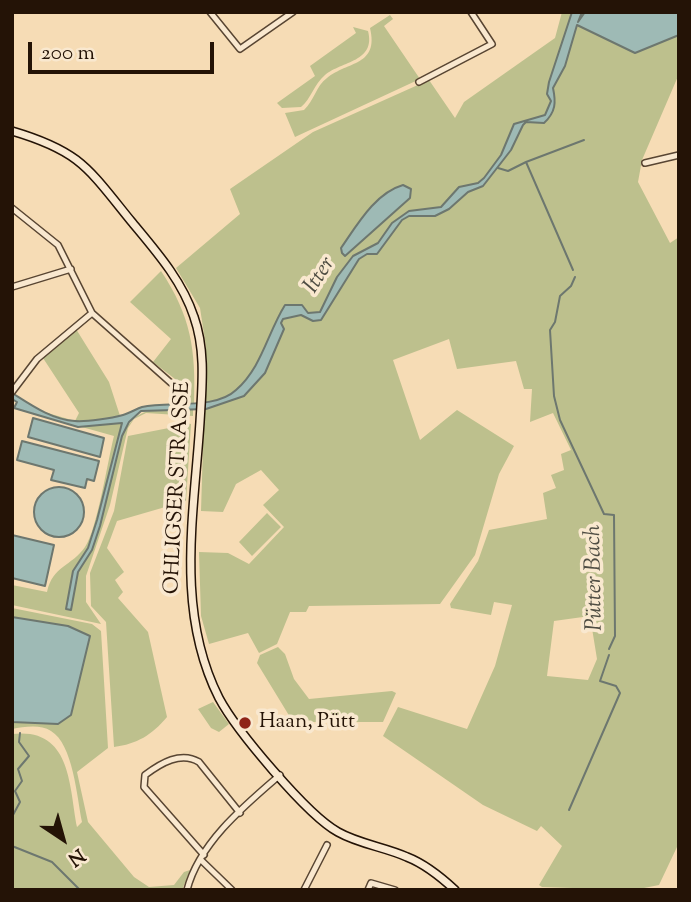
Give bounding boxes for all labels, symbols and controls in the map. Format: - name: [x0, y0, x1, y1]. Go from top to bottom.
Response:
- scale bar: [32, 28, 217, 72]
- text: 200 m: [41, 39, 95, 69]
- water label: Itter: [299, 253, 343, 299]
- street label: OHLIGSER STRASSE: [161, 381, 197, 595]
- water label: Pütter Bach: [581, 525, 611, 631]
- place label: Haan, Pütt: [259, 710, 355, 736]
- marker: Haan, Pütt: [237, 715, 253, 731]
- north arrow: [28, 804, 98, 874]
- text: N: [62, 841, 90, 872]

